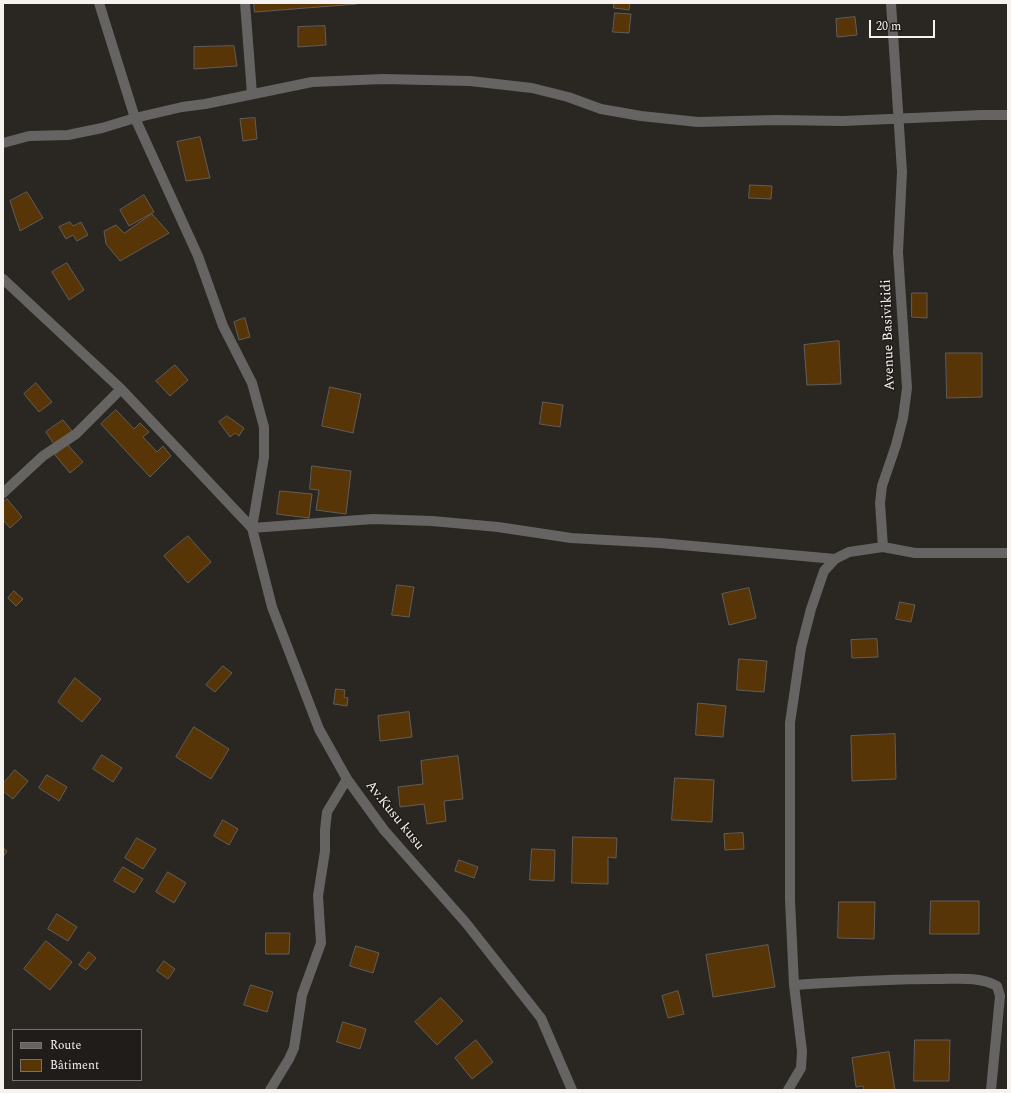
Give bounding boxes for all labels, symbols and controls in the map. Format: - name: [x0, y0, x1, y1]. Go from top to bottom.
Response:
- scale bar: [871, 12, 937, 38]
- text: 20 m: [876, 17, 901, 36]
- street label: Avenue Basivikidi: [879, 279, 899, 391]
- street label: Av.Kusu kusu: [361, 778, 427, 854]
- legend: [12, 1029, 142, 1081]
- text: Route: [50, 1036, 81, 1055]
- text: Bâtiment: [50, 1056, 99, 1075]

